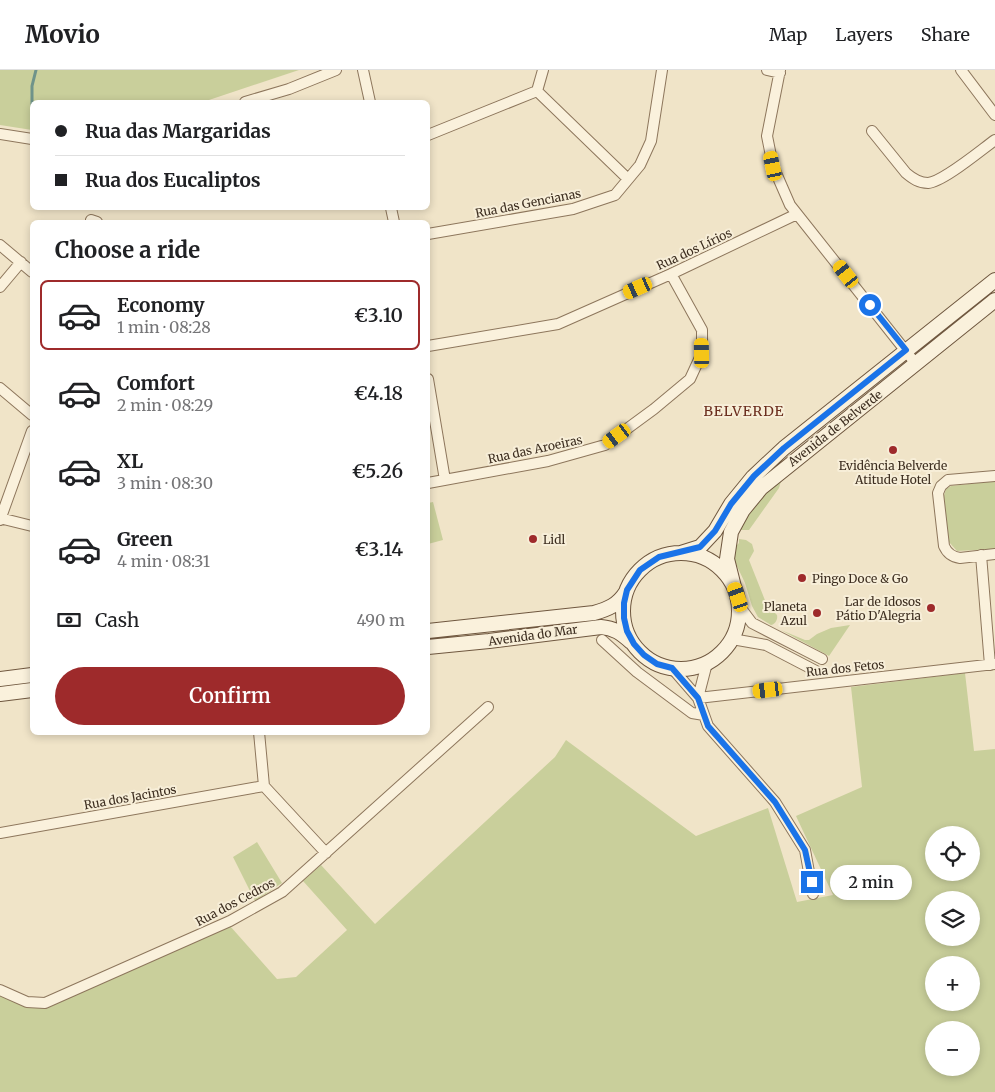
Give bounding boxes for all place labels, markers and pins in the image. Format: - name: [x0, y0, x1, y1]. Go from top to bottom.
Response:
- marker: Evidência Belverde Atitude Hotel: [887, 444, 899, 456]
- place label: Evidência Belverde Atitude Hotel: [839, 458, 947, 487]
- place label: Lidl: [543, 532, 566, 547]
- marker: Lidl: [527, 533, 539, 545]
- place label: Pingo Doce & Go: [812, 571, 908, 586]
- marker: Pingo Doce & Go: [796, 572, 808, 584]
- place label: Lar de Idosos Pátio D'Alegria: [836, 594, 922, 623]
- place label: Planeta Azul: [764, 599, 808, 628]
- marker: Lar de Idosos Pátio D'Alegria: [925, 602, 937, 614]
- marker: Planeta Azul: [811, 607, 823, 619]

